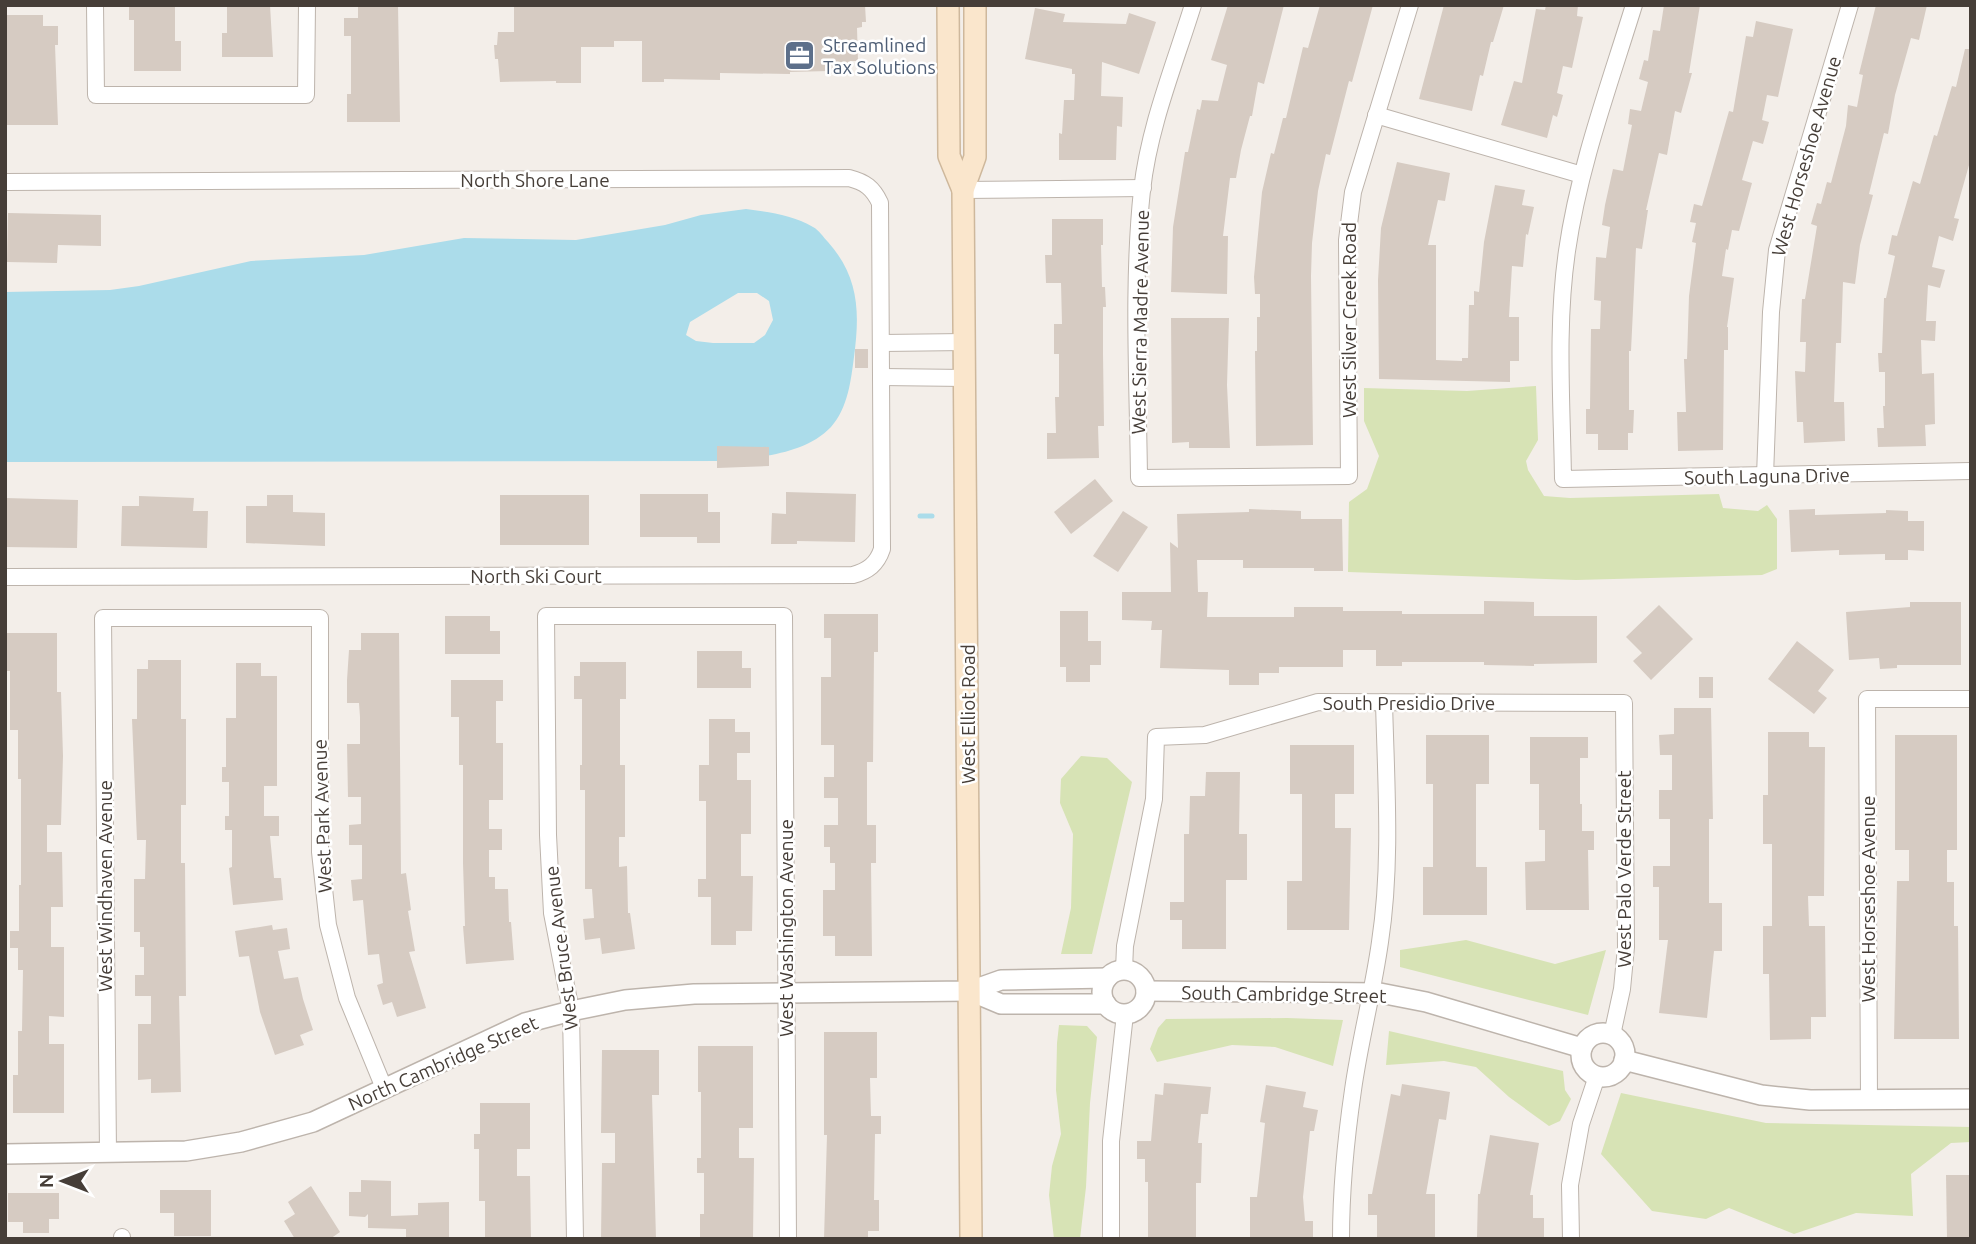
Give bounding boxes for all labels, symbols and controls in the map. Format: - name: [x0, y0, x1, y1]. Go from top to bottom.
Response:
- place label: Streamlined Tax Solutions: [823, 34, 936, 78]
- office icon: Streamlined Tax Solutions: [783, 39, 817, 73]
- street label: West Horseshoe Avenue: [1767, 53, 1845, 259]
- street label: North Shore Lane: [460, 169, 610, 191]
- street label: West Sierra Madre Avenue: [1127, 209, 1153, 435]
- street label: West Silver Creek Road: [1338, 222, 1360, 418]
- street label: South Laguna Drive: [1684, 464, 1850, 488]
- street label: North Ski Court: [470, 565, 602, 587]
- street label: West Elliot Road: [957, 644, 979, 784]
- street label: South Presidio Drive: [1323, 692, 1495, 714]
- street label: West Park Avenue: [308, 739, 336, 893]
- street label: West Palo Verde Street: [1613, 770, 1635, 968]
- street label: West Windhaven Avenue: [94, 780, 116, 992]
- street label: West Horseshoe Avenue: [1857, 795, 1879, 1003]
- street label: West Washington Avenue: [775, 819, 797, 1037]
- street label: West Bruce Avenue: [540, 864, 582, 1032]
- street label: South Cambridge Street: [1181, 981, 1387, 1007]
- street label: North Cambridge Street: [345, 1011, 542, 1115]
- north arrow: [28, 1146, 98, 1216]
- text: N: [35, 1174, 57, 1188]

